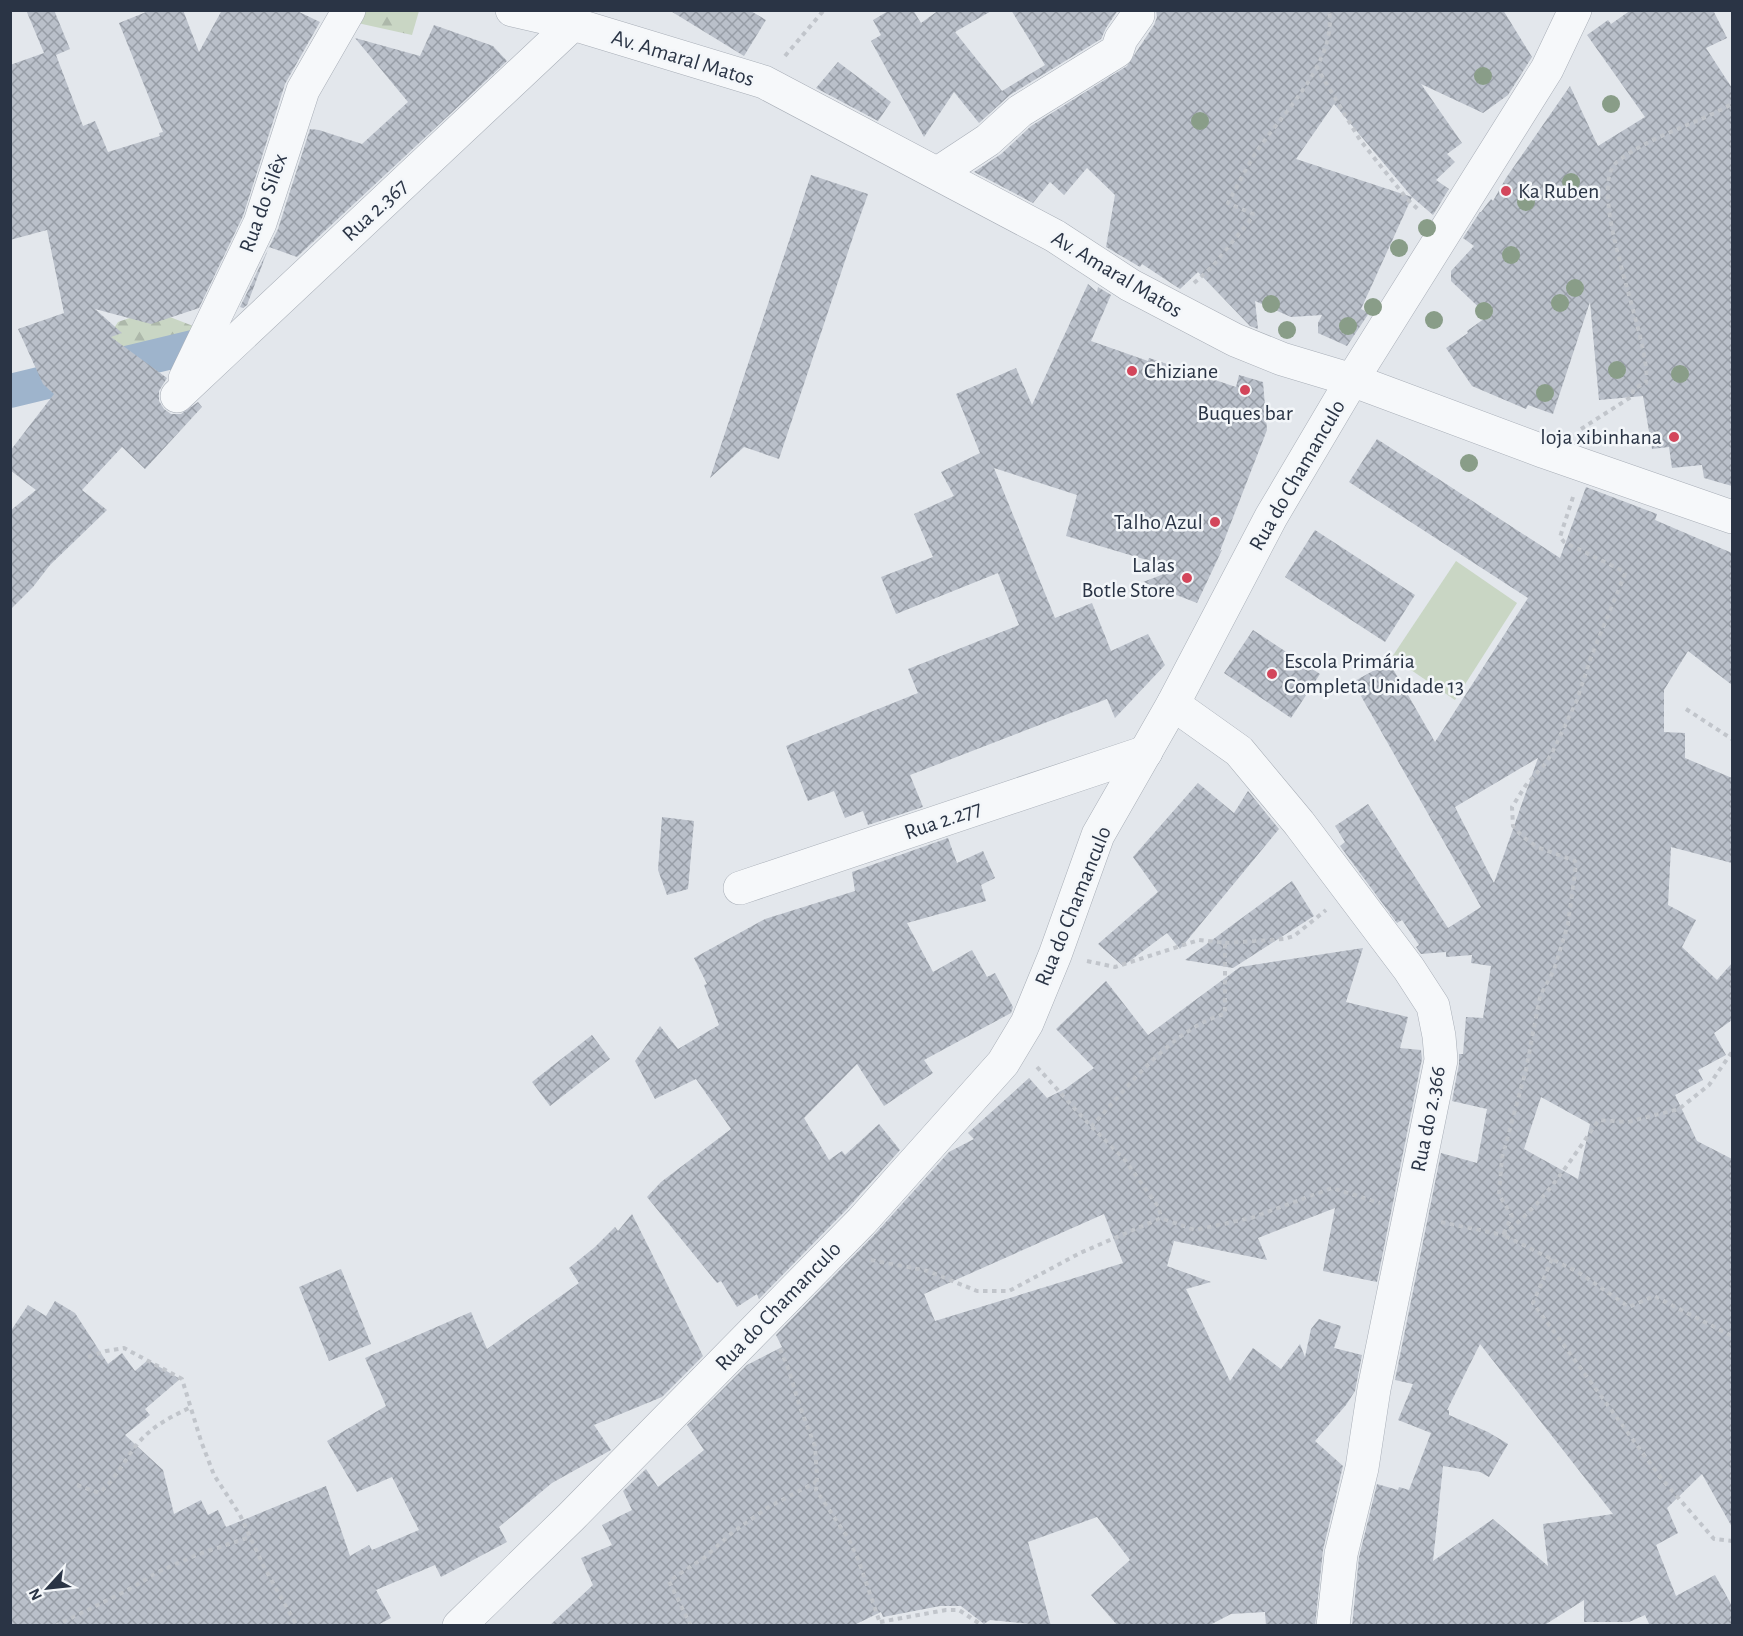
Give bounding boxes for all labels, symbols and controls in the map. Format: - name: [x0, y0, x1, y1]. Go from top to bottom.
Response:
- street label: Av. Amaral Matos: [609, 26, 757, 90]
- street label: Rua do Silêx: [235, 150, 291, 255]
- street label: Rua 2.367: [338, 175, 412, 245]
- place label: Ka Ruben: [1518, 180, 1599, 202]
- marker: Ka Ruben: [1499, 184, 1513, 198]
- street label: Av. Amaral Matos: [1048, 226, 1186, 322]
- place label: Chiziane: [1144, 360, 1218, 382]
- marker: Chiziane: [1125, 364, 1139, 378]
- marker: Buques bar: [1238, 383, 1252, 397]
- street label: Rua do Chamanculo: [1245, 396, 1349, 554]
- place label: Buques bar: [1197, 402, 1293, 424]
- place label: loja xibinhana: [1540, 426, 1662, 448]
- marker: loja xibinhana: [1667, 430, 1681, 444]
- place label: Talho Azul: [1114, 511, 1203, 533]
- marker: Talho Azul: [1208, 515, 1222, 529]
- place label: Lalas Botle Store: [1081, 554, 1175, 601]
- marker: Lalas Botle Store: [1180, 571, 1194, 585]
- place label: Escola Primária Completa Unidade 13: [1284, 650, 1464, 697]
- marker: Escola Primária Completa Unidade 13: [1265, 667, 1279, 681]
- street label: Rua 2.277: [902, 797, 984, 843]
- street label: Rua do Chamanculo: [1031, 823, 1115, 989]
- street label: Rua do 2.366: [1407, 1064, 1449, 1174]
- street label: Rua do Chamanculo: [711, 1237, 845, 1375]
- north arrow: [18, 1558, 78, 1618]
- text: N: [26, 1586, 45, 1603]

